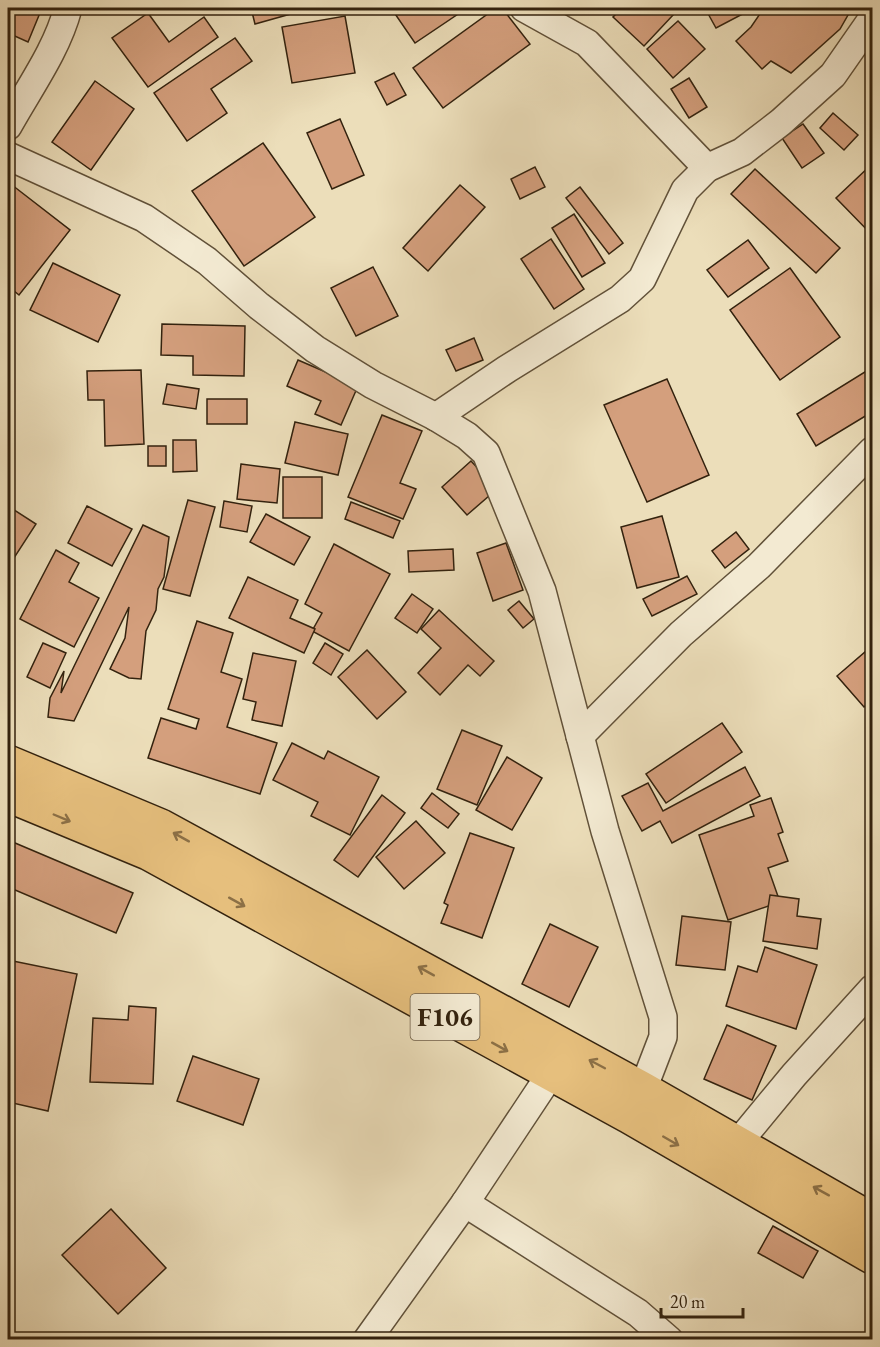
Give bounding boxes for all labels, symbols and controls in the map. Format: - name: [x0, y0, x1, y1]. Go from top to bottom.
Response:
- one-way arrow: [52, 813, 70, 824]
- one-way arrow: [173, 831, 190, 843]
- one-way arrow: [228, 897, 245, 909]
- one-way arrow: [417, 965, 435, 976]
- road number: F106: [410, 994, 480, 1040]
- one-way arrow: [490, 1042, 508, 1053]
- one-way arrow: [588, 1058, 606, 1070]
- one-way arrow: [662, 1135, 679, 1147]
- one-way arrow: [813, 1185, 831, 1196]
- scale bar: [661, 1281, 744, 1319]
- text: 20 m: [670, 1290, 705, 1313]

